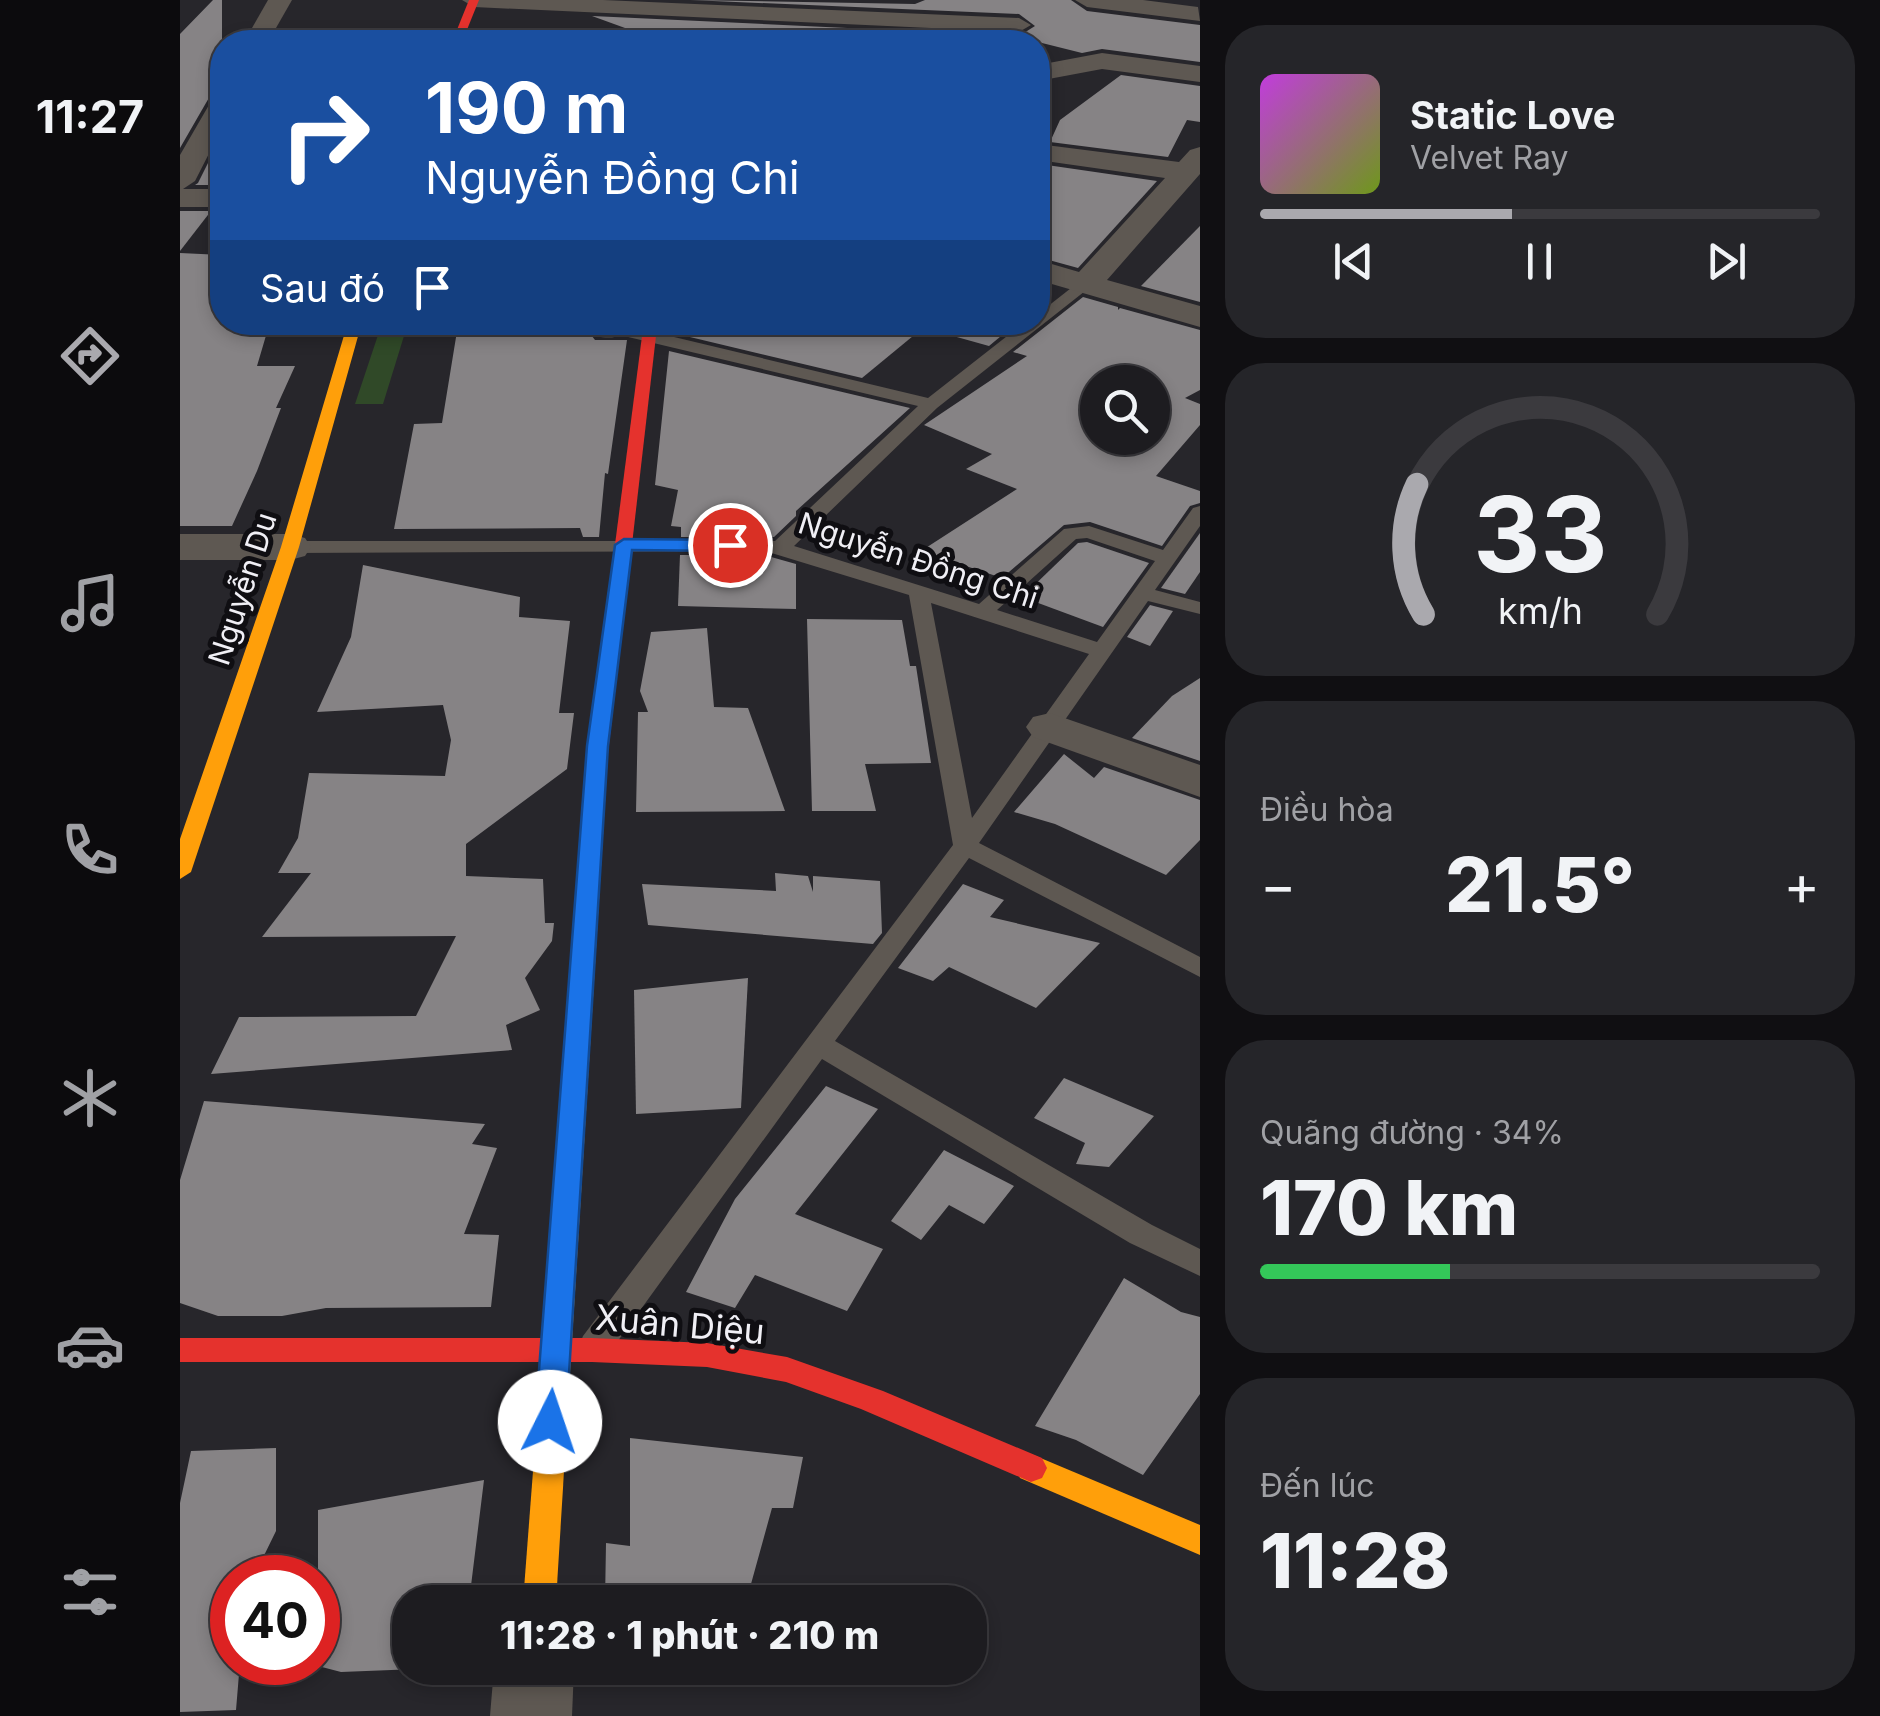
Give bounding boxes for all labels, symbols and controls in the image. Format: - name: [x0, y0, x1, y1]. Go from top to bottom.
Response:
- text: 190 m: [425, 65, 628, 150]
- icon: right: [260, 70, 390, 200]
- text: 11:27: [36, 89, 144, 144]
- text: Static Love: [1410, 92, 1615, 138]
- text: Velvet Ray: [1410, 138, 1568, 177]
- text: Nguyễn Đồng Chi: [425, 150, 800, 205]
- icon: previous: [1326, 234, 1381, 289]
- icon: pause: [1512, 234, 1567, 289]
- icon: next: [1699, 234, 1754, 289]
- icon: arrive: [405, 260, 460, 315]
- text: Sau đó: [260, 265, 385, 311]
- icon: directions: [55, 321, 125, 391]
- map controls: [1080, 365, 1170, 455]
- button: search: [1080, 365, 1170, 455]
- text: 33: [1473, 471, 1607, 597]
- pin: [688, 503, 773, 588]
- street label: Nguyễn Đồng Chi: [794, 504, 1043, 616]
- street label: Nguyễn Du: [201, 508, 284, 669]
- icon: arrive: [703, 518, 758, 573]
- icon: music: [55, 568, 125, 638]
- text: km/h: [1498, 589, 1582, 633]
- text: Điều hòa: [1260, 790, 1394, 829]
- icon: phone: [55, 815, 125, 885]
- text: 21.5°: [1445, 839, 1635, 930]
- text: −: [1260, 852, 1296, 918]
- text: +: [1784, 852, 1820, 918]
- icon: climate: [55, 1063, 125, 1133]
- text: Quãng đường · 34%: [1260, 1113, 1564, 1152]
- text: 170 km: [1260, 1162, 1518, 1253]
- street label: Xuân Diệu: [594, 1296, 766, 1352]
- icon: car: [55, 1310, 125, 1380]
- position arrow: [498, 1370, 602, 1474]
- text: Đến lúc: [1260, 1466, 1375, 1505]
- text: 11:28: [1260, 1515, 1450, 1606]
- speed limit sign: 40: [210, 1555, 340, 1685]
- icon: filters: [55, 1557, 125, 1627]
- text: 11:28 · 1 phút · 210 m: [500, 1612, 879, 1658]

